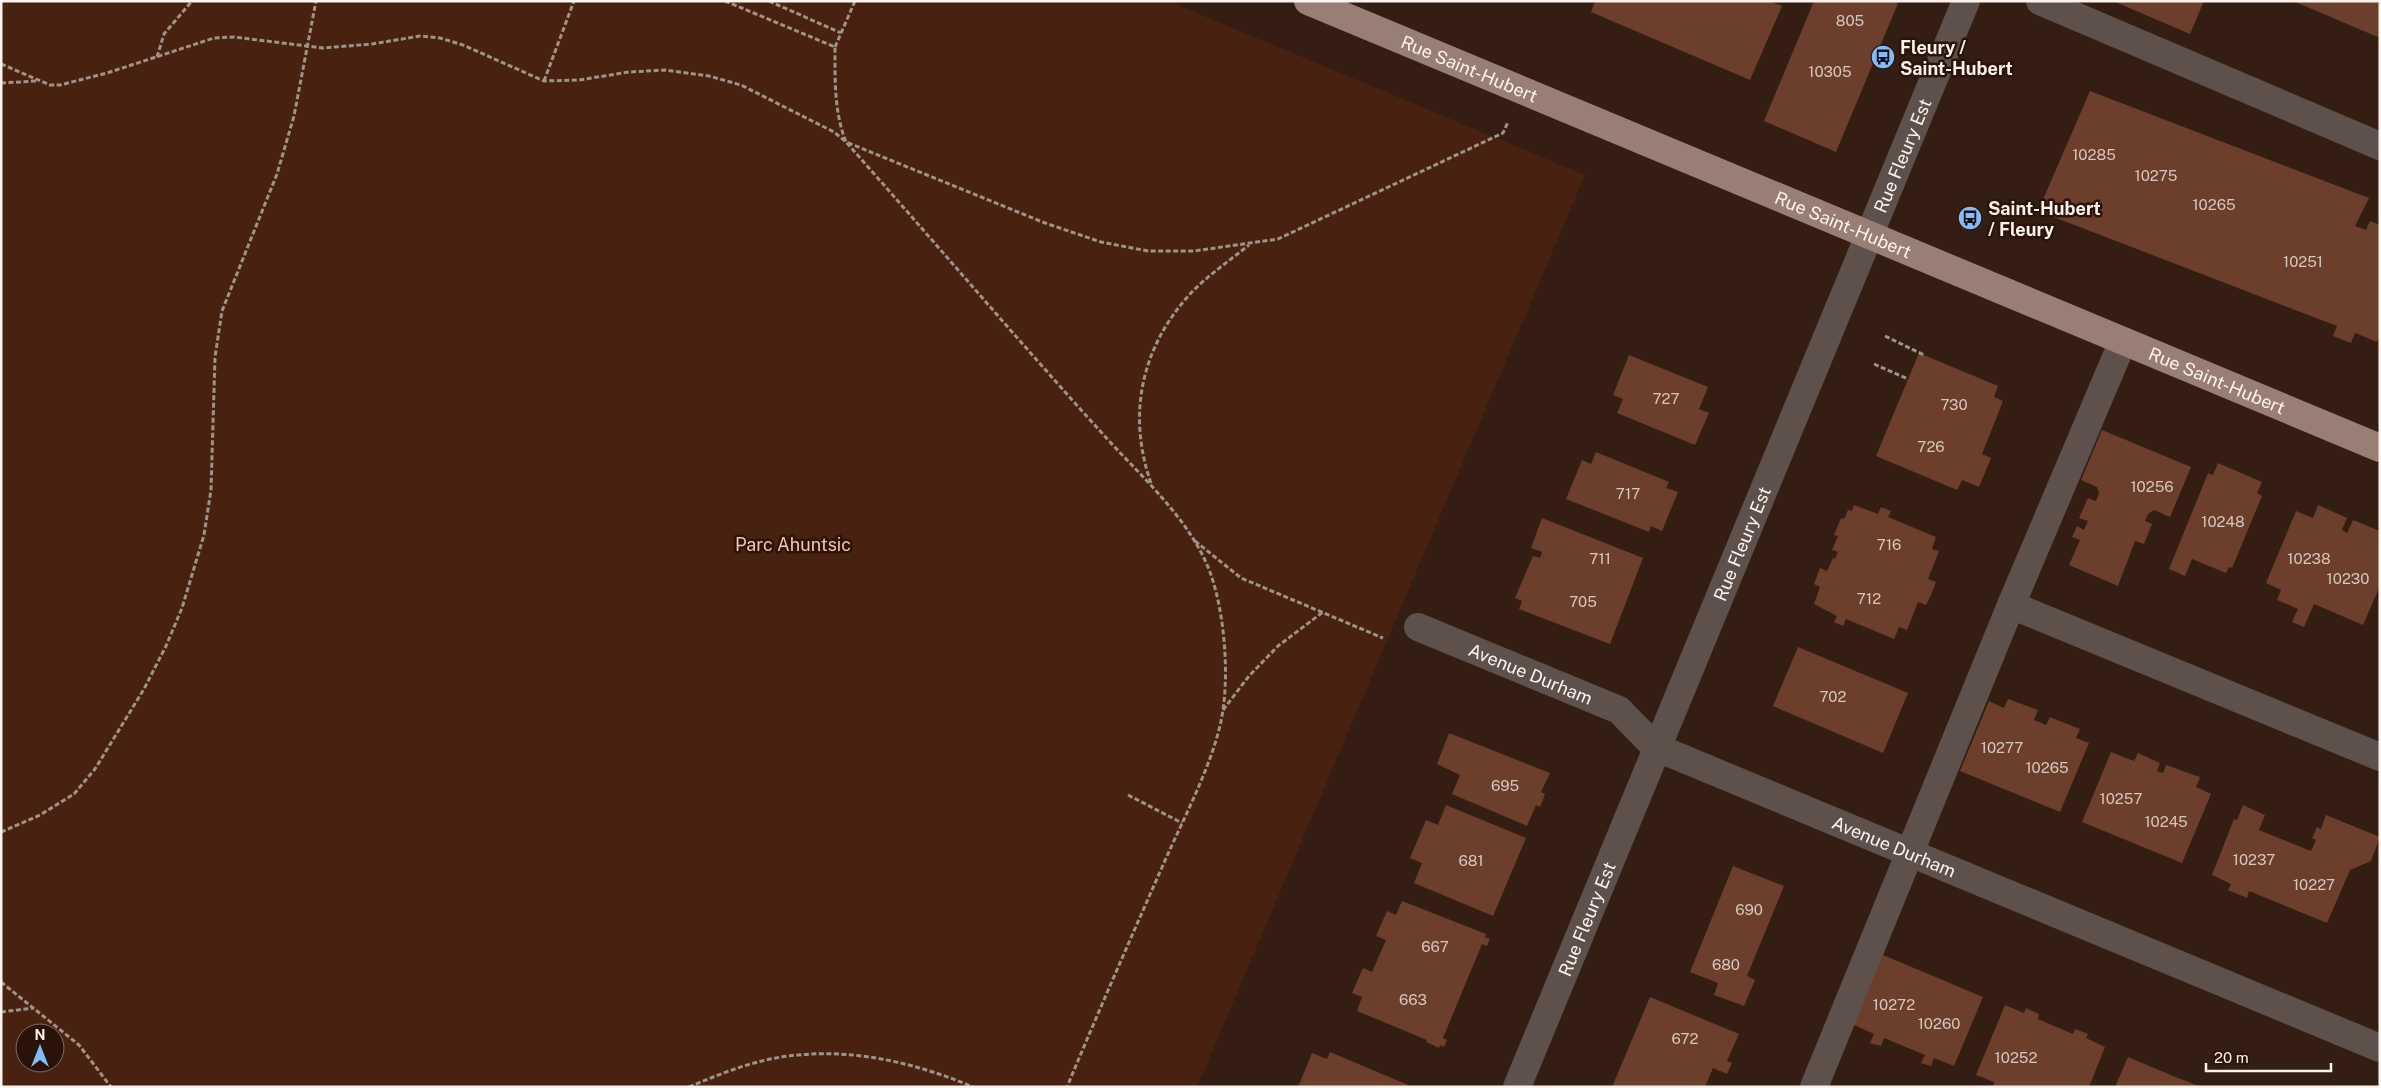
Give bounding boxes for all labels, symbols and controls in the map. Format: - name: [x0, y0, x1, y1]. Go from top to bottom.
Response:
- house number: 805: [1836, 12, 1864, 29]
- street label: Rue Saint-Hubert: [1398, 31, 1541, 106]
- place label: Fleury / Saint-Hubert: [1900, 37, 2013, 79]
- bus stop icon: Fleury / Saint-Hubert: [1870, 44, 1896, 70]
- house number: 10305: [1808, 63, 1852, 80]
- street label: Rue Fleury Est: [1869, 95, 1935, 216]
- house number: 10285: [2072, 146, 2116, 163]
- house number: 10275: [2135, 167, 2177, 184]
- street label: Rue Saint-Hubert: [1772, 186, 1915, 262]
- house number: 10265: [2192, 196, 2236, 213]
- place label: Saint-Hubert / Fleury: [1988, 198, 2101, 240]
- bus stop icon: Saint-Hubert / Fleury: [1957, 205, 1983, 231]
- house number: 10251: [2283, 253, 2323, 270]
- street label: Rue Saint-Hubert: [2146, 342, 2289, 418]
- house number: 727: [1652, 390, 1680, 407]
- house number: 730: [1940, 396, 1968, 413]
- house number: 726: [1917, 438, 1945, 455]
- house number: 10256: [2130, 478, 2174, 495]
- street label: Rue Fleury Est: [1709, 483, 1775, 604]
- house number: 717: [1616, 485, 1640, 502]
- house number: 10248: [2201, 513, 2245, 530]
- park label: Parc Ahuntsic: [735, 534, 851, 555]
- house number: 716: [1877, 536, 1901, 553]
- house number: 711: [1589, 550, 1611, 567]
- house number: 10238: [2287, 550, 2331, 567]
- house number: 10230: [2327, 570, 2369, 587]
- house number: 712: [1857, 590, 1881, 607]
- house number: 705: [1569, 593, 1597, 610]
- street label: Avenue Durham: [1466, 639, 1596, 708]
- house number: 702: [1820, 688, 1846, 705]
- house number: 10277: [1981, 739, 2023, 756]
- house number: 10265: [2025, 759, 2069, 776]
- house number: 695: [1491, 777, 1519, 794]
- house number: 10257: [2100, 790, 2142, 807]
- street label: Avenue Durham: [1829, 811, 1959, 881]
- house number: 10245: [2144, 813, 2188, 830]
- house number: 10237: [2233, 851, 2275, 868]
- house number: 681: [1458, 852, 1484, 869]
- street label: Rue Fleury Est: [1554, 859, 1619, 979]
- house number: 10227: [2293, 876, 2335, 893]
- house number: 690: [1735, 901, 1763, 918]
- house number: 667: [1421, 938, 1449, 955]
- house number: 680: [1712, 956, 1740, 973]
- house number: 663: [1399, 991, 1427, 1008]
- house number: 10272: [1873, 996, 1915, 1013]
- house number: 10260: [1918, 1015, 1960, 1032]
- north arrow: [15, 1023, 65, 1073]
- text: N: [35, 1027, 45, 1043]
- house number: 672: [1671, 1030, 1699, 1047]
- scale bar: [2206, 1040, 2331, 1072]
- house number: 10252: [1995, 1049, 2037, 1066]
- text: 20 m: [2214, 1049, 2249, 1066]

